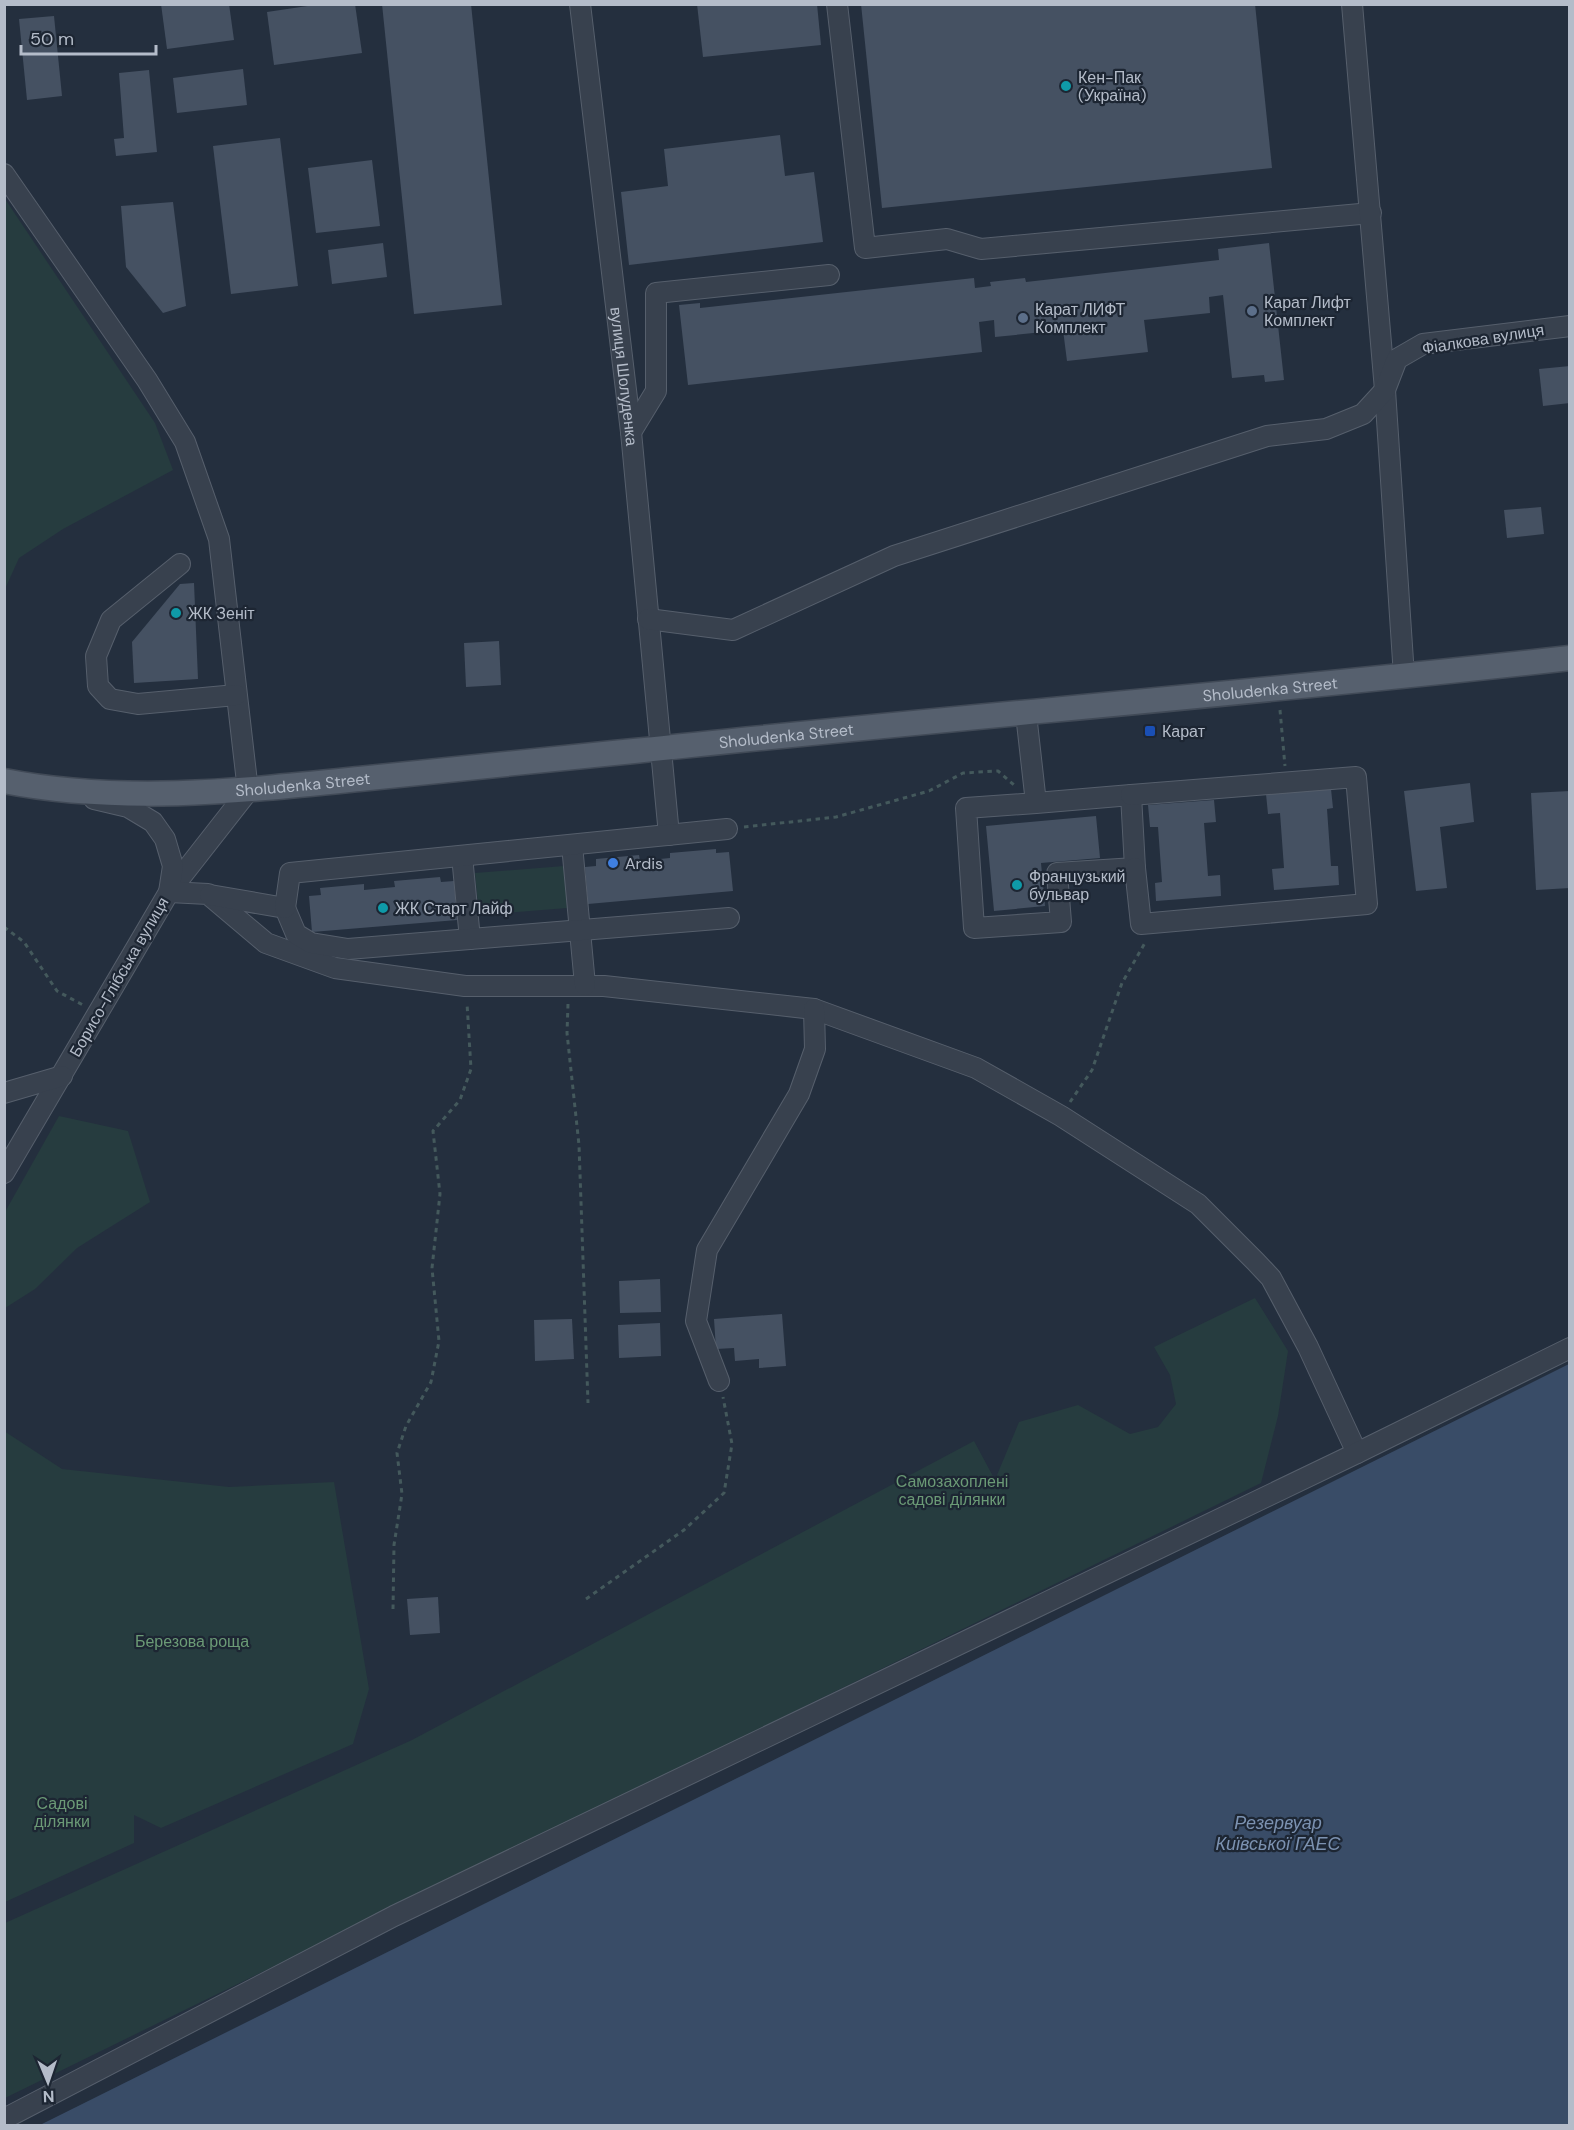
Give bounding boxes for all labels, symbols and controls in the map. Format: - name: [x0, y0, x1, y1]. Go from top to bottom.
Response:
- scale bar: [21, 18, 156, 56]
- text: 50 m: [30, 27, 74, 51]
- place label: Кен-Пак (Україна): [1078, 67, 1146, 106]
- marker: Кен-Пак (Україна): [1059, 79, 1073, 93]
- place label: Карат Лифт Комплект: [1264, 292, 1351, 331]
- place label: Карат ЛИФТ Комплект: [1035, 299, 1126, 338]
- marker: Карат Лифт Комплект: [1245, 304, 1259, 318]
- street label: вулиця Шолуденка: [606, 306, 643, 447]
- marker: Карат ЛИФТ Комплект: [1016, 311, 1030, 325]
- street label: Фіалкова вулиця: [1420, 319, 1546, 359]
- place label: ЖК Зеніт: [188, 603, 255, 624]
- marker: ЖК Зеніт: [169, 606, 183, 620]
- street label: Sholudenka Street: [1202, 672, 1339, 706]
- street label: Sholudenka Street: [718, 718, 855, 753]
- place label: Карат: [1162, 721, 1206, 742]
- marker: Карат: [1143, 724, 1157, 738]
- street label: Sholudenka Street: [235, 767, 371, 801]
- place label: Ardis: [625, 853, 663, 874]
- marker: Ardis: [606, 856, 620, 870]
- place label: Французький бульвар: [1029, 866, 1126, 905]
- marker: Французький бульвар: [1010, 878, 1024, 892]
- street label: Борисо-Глібська вулиця: [65, 893, 173, 1061]
- place label: ЖК Старт Лайф: [395, 898, 513, 919]
- marker: ЖК Старт Лайф: [376, 901, 390, 915]
- park label: Самозахоплені садові ділянки: [896, 1471, 1008, 1510]
- park label: Березова роща: [135, 1631, 249, 1652]
- park label: Садові ділянки: [34, 1793, 90, 1832]
- water label: Резервуар Київської ГАЕС: [1215, 1811, 1342, 1856]
- north arrow: [18, 2052, 78, 2112]
- text: N: [42, 2086, 55, 2107]

